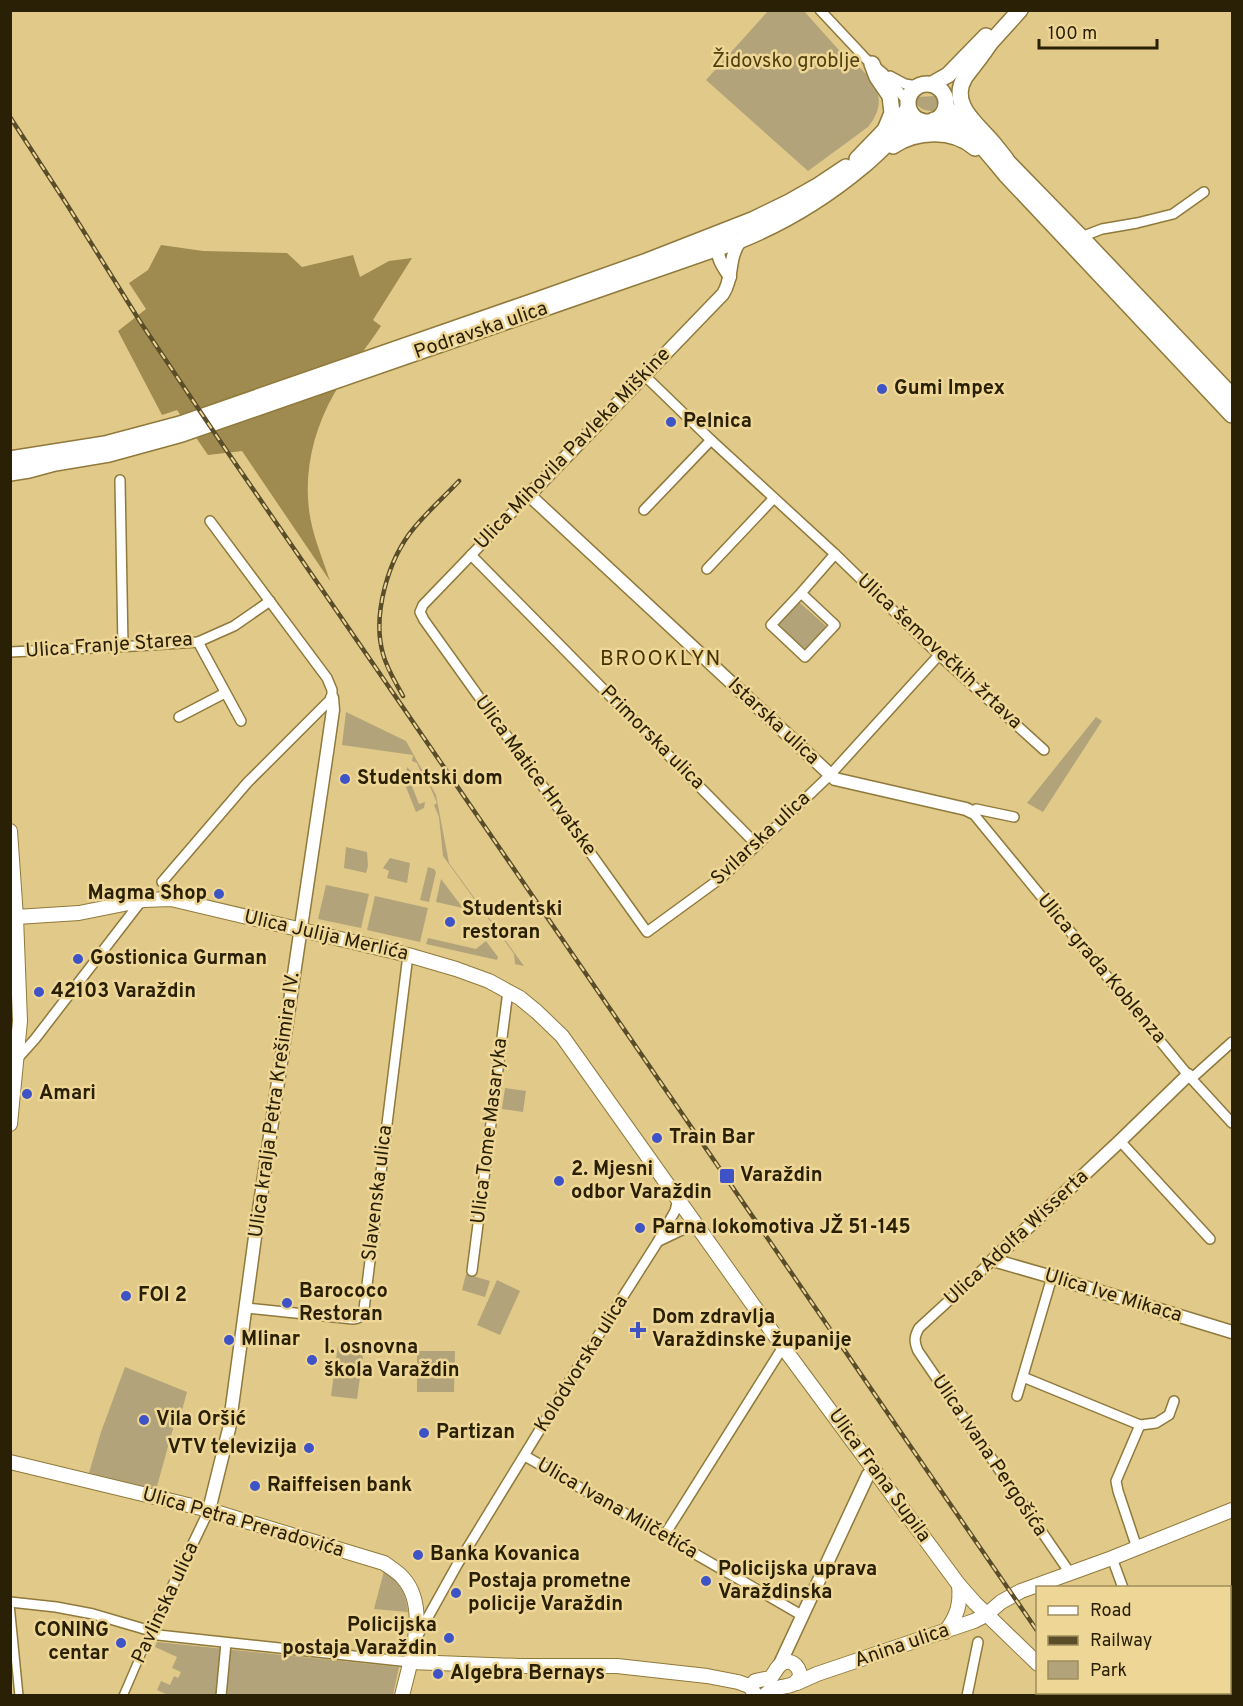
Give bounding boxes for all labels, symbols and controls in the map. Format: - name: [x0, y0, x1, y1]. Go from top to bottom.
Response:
- scale bar: [1039, 12, 1158, 50]
- text: 100 m: [1048, 23, 1097, 46]
- park label: Židovsko groblje: [712, 47, 860, 75]
- street label: Podravska ulica: [411, 296, 551, 366]
- street label: Ulica Mihovila Pavleka Miškine: [469, 342, 677, 556]
- place label: Gumi Impex: [894, 376, 1005, 402]
- marker: Gumi Impex: [875, 382, 889, 396]
- place label: Pelnica: [683, 409, 752, 435]
- marker: Pelnica: [664, 415, 678, 429]
- street label: Ulica šemovečkih žrtava: [851, 569, 1027, 735]
- street label: Ulica Franje Starea: [24, 627, 194, 665]
- district label: BROOKLYN: [600, 646, 722, 673]
- street label: Istarska ulica: [721, 673, 825, 771]
- street label: Primorska ulica: [594, 680, 710, 796]
- street label: Ulica Matice Hrvatske: [468, 691, 602, 861]
- place label: Studentski dom: [357, 766, 503, 792]
- marker: Studentski dom: [338, 772, 352, 786]
- street label: Svilarska ulica: [706, 786, 816, 892]
- place label: Magma Shop: [87, 881, 207, 907]
- marker: Magma Shop: [212, 887, 226, 901]
- street label: Ulica grada Koblenza: [1030, 888, 1172, 1050]
- place label: Studentski restoran: [462, 897, 562, 946]
- street label: Ulica Julija Merlića: [241, 904, 411, 968]
- marker: Studentski restoran: [443, 915, 457, 929]
- place label: Gostionica Gurman: [90, 946, 267, 972]
- marker: Gostionica Gurman: [71, 952, 85, 966]
- street label: Ulica kralja Petra Krešimira IV.: [243, 971, 307, 1239]
- place label: 42103 Varaždin: [51, 979, 196, 1005]
- marker: 42103 Varaždin: [32, 985, 46, 999]
- street label: Ulica Tome Masaryka: [466, 1037, 514, 1225]
- place label: Amari: [39, 1081, 96, 1107]
- marker: Amari: [20, 1087, 34, 1101]
- street label: Slavenska ulica: [357, 1124, 399, 1262]
- place label: Train Bar: [669, 1125, 756, 1151]
- marker: Train Bar: [650, 1131, 664, 1145]
- place label: 2. Mjesni odbor Varaždin: [571, 1157, 712, 1206]
- place label: Varaždin: [740, 1163, 823, 1189]
- street label: Ulica Adolfa Wisserta: [939, 1164, 1095, 1312]
- marker: Varaždin: [718, 1167, 736, 1185]
- marker: 2. Mjesni odbor Varaždin: [552, 1174, 566, 1188]
- place label: Parna lokomotiva JŽ 51-145: [652, 1213, 911, 1241]
- marker: Parna lokomotiva JŽ 51-145: [633, 1221, 647, 1235]
- street label: Ulica Ive Mikaca: [1041, 1263, 1185, 1329]
- place label: Barococo Restoran: [299, 1279, 388, 1328]
- place label: FOI 2: [138, 1283, 187, 1309]
- marker: FOI 2: [119, 1289, 133, 1303]
- street label: Kolodvorska ulica: [529, 1290, 635, 1438]
- marker: Barococo Restoran: [280, 1296, 294, 1310]
- place label: Dom zdravlja Varaždinske županije: [652, 1305, 852, 1354]
- marker: Dom zdravlja Varaždinske županije: [629, 1321, 647, 1339]
- place label: Mlinar: [241, 1327, 301, 1353]
- marker: Mlinar: [222, 1333, 236, 1347]
- place label: I. osnovna škola Varaždin: [324, 1335, 460, 1384]
- marker: I. osnovna škola Varaždin: [305, 1353, 319, 1367]
- street label: Ulica Ivana Pergošića: [925, 1370, 1053, 1542]
- street label: Ulica Frana Supila: [822, 1404, 936, 1548]
- place label: Vila Oršić: [156, 1407, 246, 1433]
- marker: Vila Oršić: [137, 1413, 151, 1427]
- place label: Partizan: [436, 1420, 515, 1446]
- marker: Partizan: [417, 1426, 431, 1440]
- place label: VTV televizija: [168, 1435, 297, 1461]
- marker: VTV televizija: [302, 1441, 316, 1455]
- street label: Ulica Ivana Milčetića: [532, 1452, 702, 1566]
- place label: Raiffeisen bank: [267, 1473, 412, 1499]
- marker: Raiffeisen bank: [248, 1479, 262, 1493]
- street label: Ulica Petra Preradovića: [139, 1482, 347, 1564]
- street label: Pavlinska ulica: [127, 1538, 205, 1668]
- place label: Banka Kovanica: [430, 1542, 580, 1568]
- marker: Banka Kovanica: [411, 1548, 425, 1562]
- place label: Policijska uprava Varaždinska: [718, 1557, 877, 1606]
- place label: Postaja prometne policije Varaždin: [468, 1569, 631, 1618]
- marker: Policijska uprava Varaždinska: [699, 1574, 713, 1588]
- marker: Postaja prometne policije Varaždin: [449, 1586, 463, 1600]
- legend: [1036, 1586, 1231, 1694]
- text: Road: [1090, 1600, 1132, 1623]
- place label: Policijska postaja Varaždin: [282, 1613, 437, 1662]
- place label: CONING centar: [34, 1618, 110, 1667]
- street label: Anina ulica: [851, 1618, 953, 1674]
- text: Railway: [1090, 1630, 1152, 1653]
- marker: Policijska postaja Varaždin: [442, 1631, 456, 1645]
- marker: CONING centar: [114, 1636, 128, 1650]
- text: Park: [1090, 1660, 1127, 1683]
- place label: Algebra Bernays: [450, 1661, 605, 1687]
- marker: Algebra Bernays: [431, 1667, 445, 1681]

